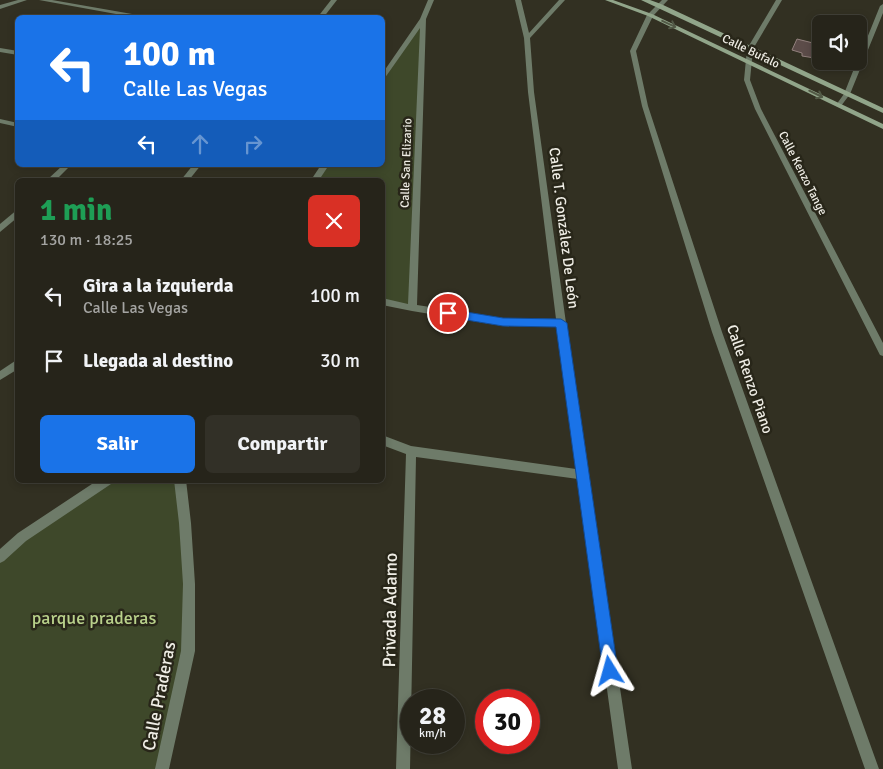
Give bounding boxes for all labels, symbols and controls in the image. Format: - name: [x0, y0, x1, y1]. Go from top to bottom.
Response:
- map controls: [812, 15, 867, 70]
- button: sound: [812, 15, 867, 70]
- one-way arrow: [661, 20, 676, 29]
- street label: Calle Bufalo: [720, 31, 782, 72]
- text: 100 m: [123, 32, 216, 75]
- icon: left: [40, 35, 105, 100]
- text: Calle Las Vegas: [123, 75, 267, 102]
- one-way arrow: [808, 90, 823, 99]
- street label: Calle San Elizario: [397, 118, 416, 208]
- street label: Calle Kenzo Tange: [775, 129, 830, 218]
- icon: left: [133, 130, 161, 158]
- icon: ahead: [186, 130, 214, 158]
- icon: right: [239, 130, 267, 158]
- street label: Calle T. González De León: [545, 146, 583, 310]
- text: 1 min: [40, 192, 112, 229]
- button: close: [308, 195, 360, 247]
- text: 130 m · 18:25: [40, 230, 133, 250]
- text: Gira a la izquierda: [83, 274, 233, 298]
- icon: left: [40, 282, 68, 310]
- text: 100 m: [310, 284, 360, 308]
- pin: [427, 292, 469, 334]
- text: Calle Las Vegas: [83, 298, 188, 318]
- icon: arrive: [434, 299, 462, 327]
- street label: Calle Renzo Piano: [723, 322, 777, 436]
- icon: arrive: [40, 347, 68, 375]
- text: Llegada al destino: [83, 349, 233, 373]
- text: 30 m: [320, 349, 360, 373]
- button: Salir: [40, 415, 195, 473]
- button: Compartir: [205, 415, 360, 473]
- street label: Privada Adamo: [378, 552, 402, 668]
- park label: parque praderas: [32, 607, 156, 629]
- street label: Calle Praderas: [138, 640, 180, 752]
- position arrow: [583, 644, 635, 696]
- speed limit sign: 30: [475, 689, 540, 754]
- text: 28: [419, 700, 446, 731]
- text: km/h: [419, 726, 446, 741]

